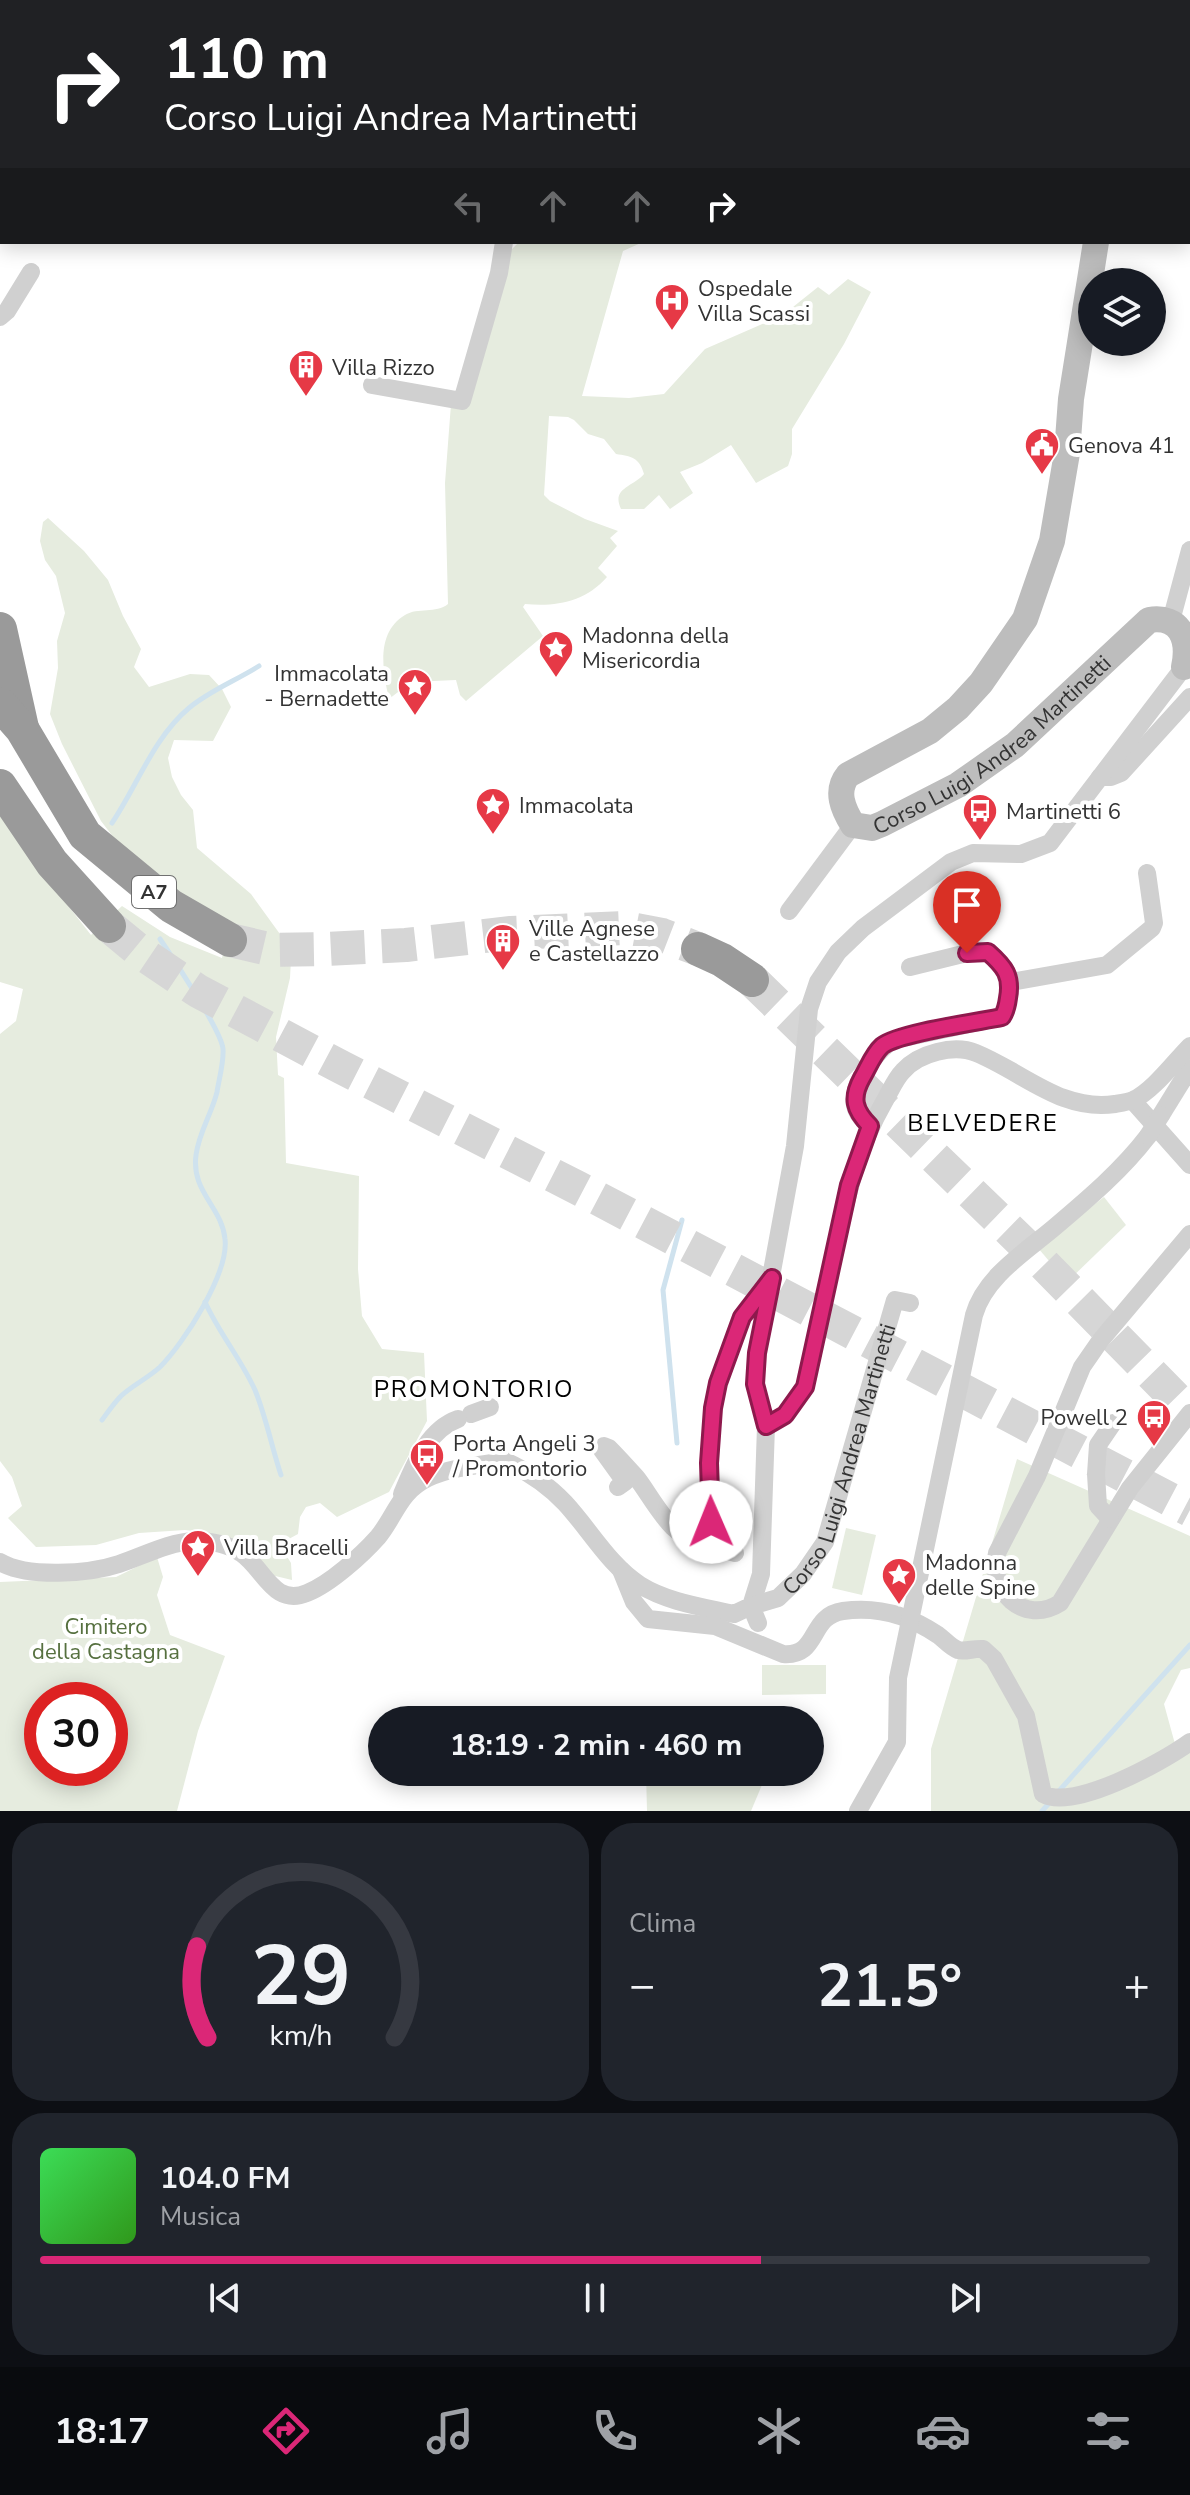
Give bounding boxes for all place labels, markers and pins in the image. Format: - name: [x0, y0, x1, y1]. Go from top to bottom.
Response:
- place label: Ospedale Villa Scassi: [697, 274, 810, 329]
- hospital icon: Ospedale Villa Scassi: [653, 282, 691, 332]
- building icon: Villa Rizzo: [287, 348, 325, 398]
- place label: Villa Rizzo: [331, 353, 435, 383]
- public building icon: Genova 41: [1023, 426, 1061, 476]
- place label: Genova 41: [1068, 431, 1175, 461]
- place label: Madonna della Misericordia: [582, 621, 729, 676]
- place icon: Madonna della Misericordia: [537, 629, 575, 679]
- place label: Immacolata - Bernadette: [264, 659, 389, 714]
- place icon: Immacolata - Bernadette: [396, 667, 434, 717]
- place icon: Immacolata: [474, 786, 512, 836]
- place label: Immacolata: [519, 791, 634, 821]
- bus stop icon: Martinetti 6: [961, 792, 999, 842]
- place label: Martinetti 6: [1006, 797, 1121, 827]
- pin: [933, 871, 1001, 953]
- place label: Ville Agnese e Castellazzo: [528, 914, 659, 969]
- building icon: Ville Agnese e Castellazzo: [484, 922, 522, 972]
- bus stop icon: Powell 2: [1135, 1398, 1173, 1448]
- place label: Powell 2: [1041, 1403, 1128, 1433]
- place label: Porta Angeli 3 / Promontorio: [452, 1429, 596, 1484]
- bus stop icon: Porta Angeli 3 / Promontorio: [408, 1437, 446, 1487]
- place icon: Villa Bracelli: [179, 1528, 217, 1578]
- place label: Villa Bracelli: [223, 1533, 349, 1563]
- place label: Madonna delle Spine: [925, 1548, 1035, 1603]
- place icon: Madonna delle Spine: [880, 1556, 918, 1606]

